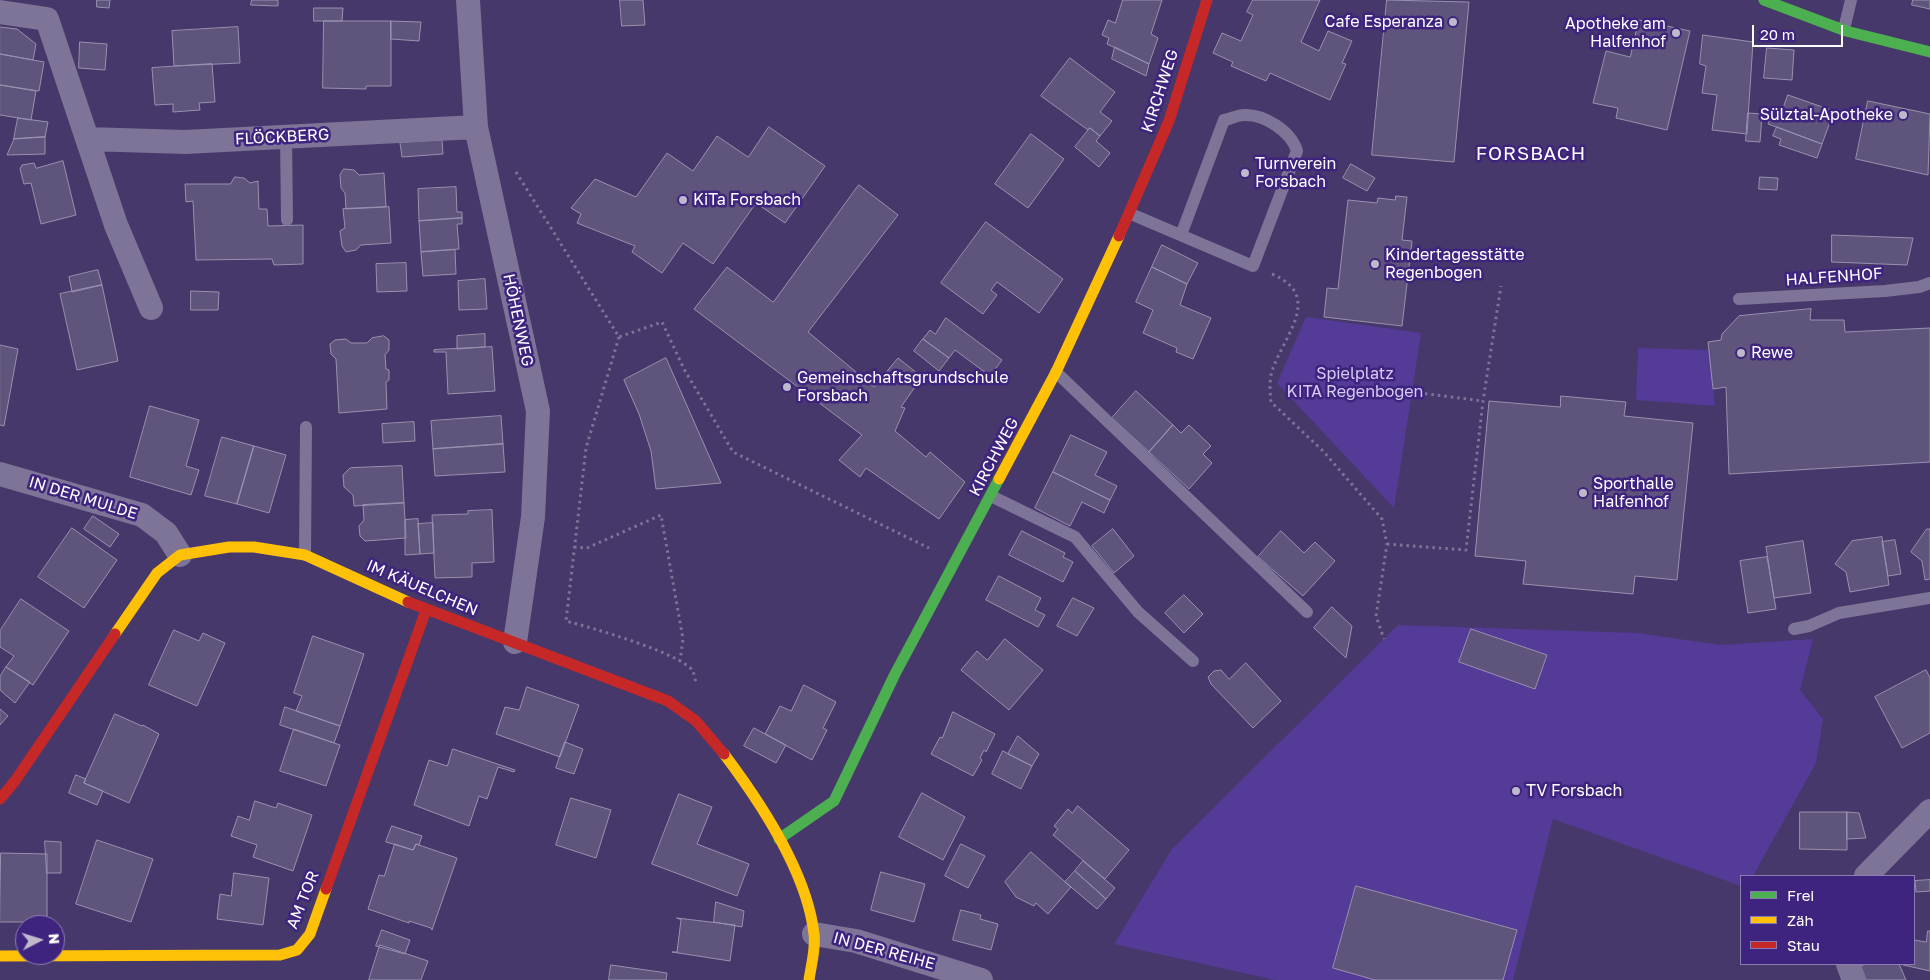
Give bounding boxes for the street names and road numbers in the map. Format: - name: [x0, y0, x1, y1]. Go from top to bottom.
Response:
- street label: KIRCHWEG: [1138, 47, 1182, 135]
- street label: FLÖCKBERG: [234, 125, 330, 149]
- street label: HALFENHOF: [1785, 264, 1883, 290]
- street label: HÖHENWEG: [499, 272, 537, 368]
- street label: KIRCHWEG: [965, 414, 1023, 500]
- street label: IN DER MULDE: [26, 472, 140, 524]
- street label: IM KÄUELCHEN: [363, 556, 481, 620]
- street label: AM TOR: [283, 868, 323, 932]
- street label: IN DER REIHE: [831, 928, 937, 974]

